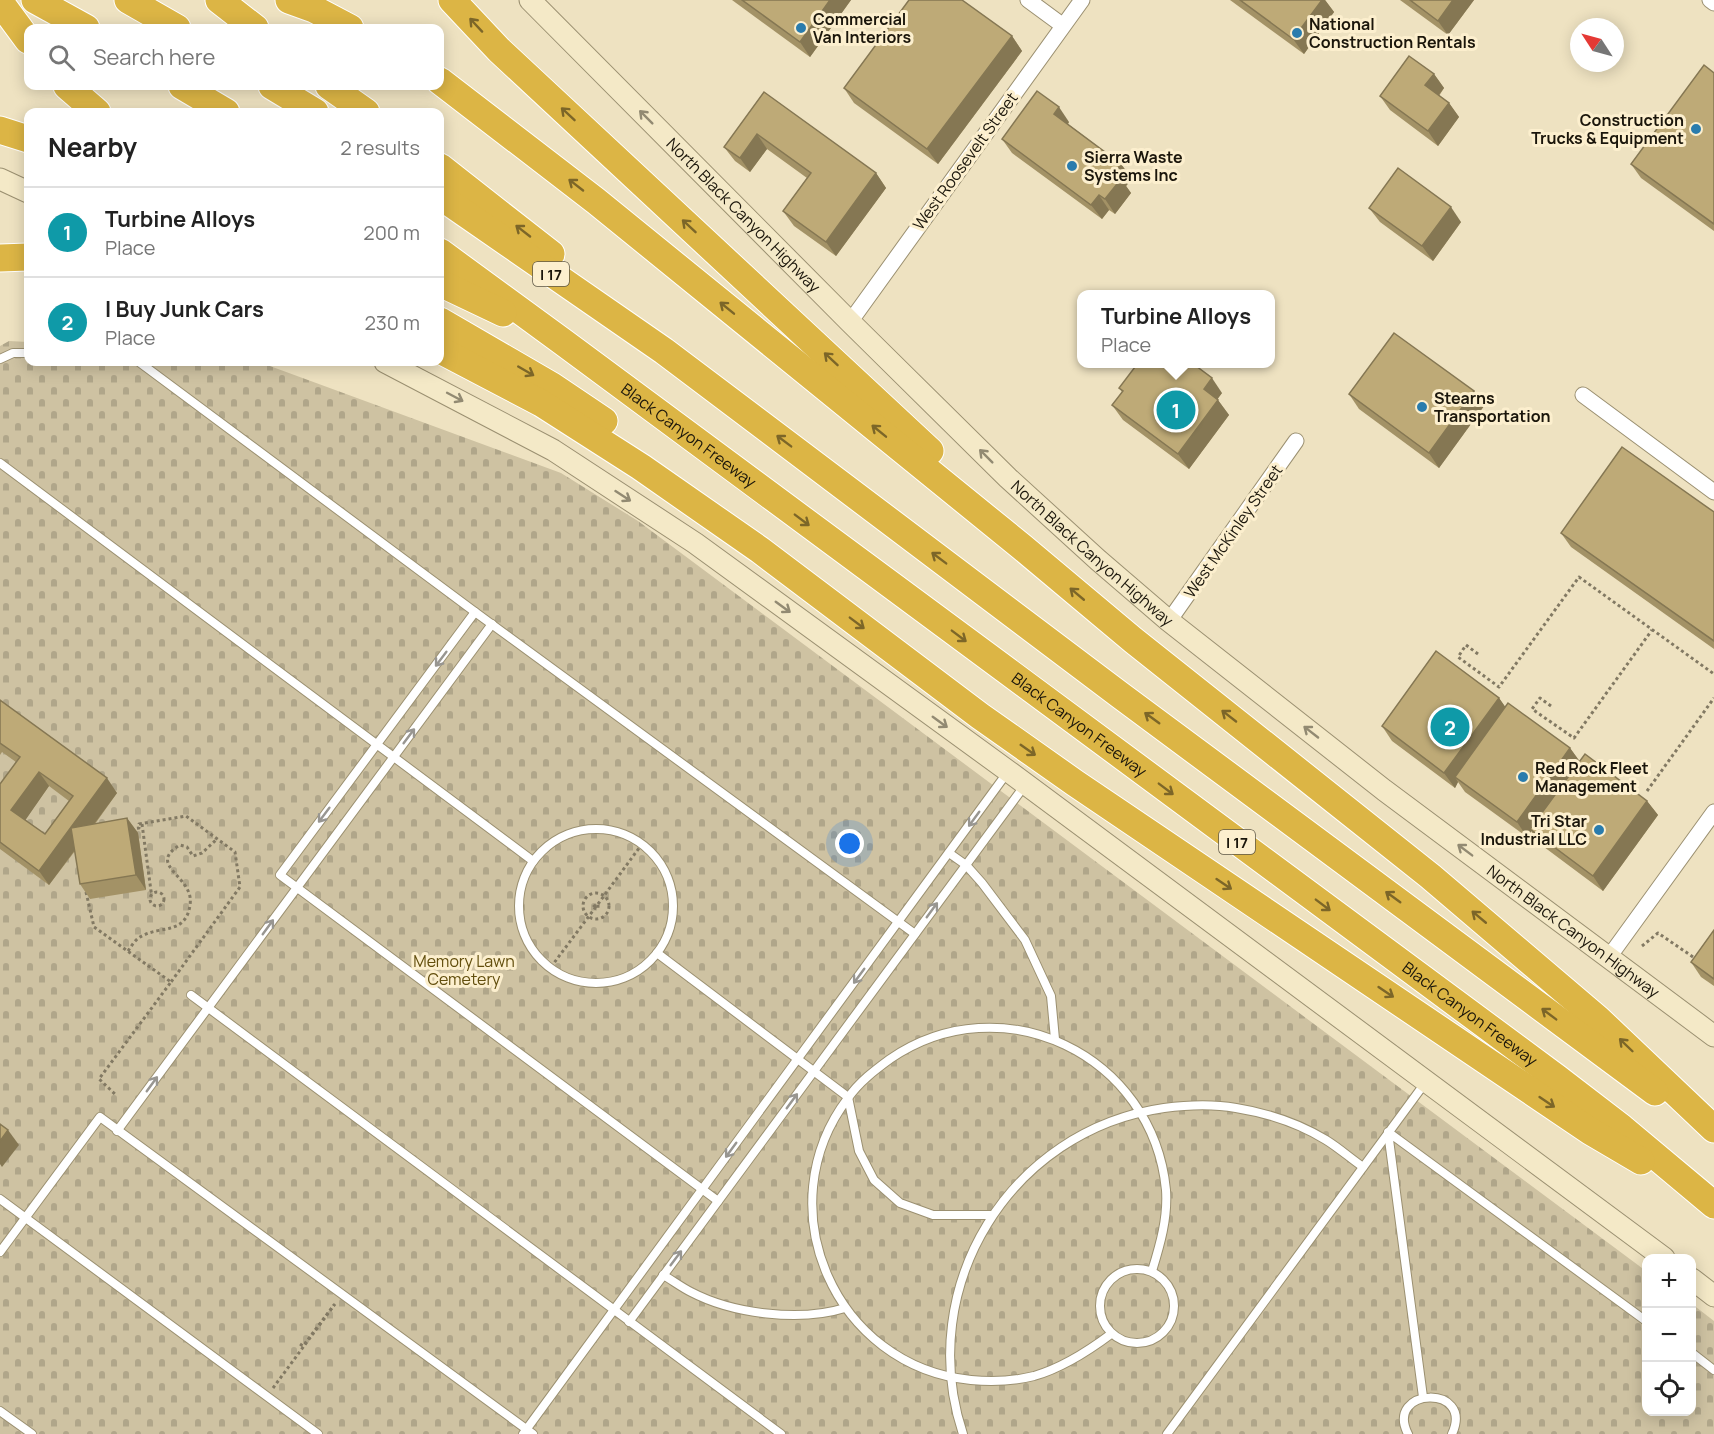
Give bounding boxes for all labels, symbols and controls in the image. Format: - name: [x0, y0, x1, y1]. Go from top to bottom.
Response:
- place label: Commercial Van Interiors: [813, 8, 911, 48]
- place label: National Construction Rentals: [1309, 13, 1476, 53]
- one-way arrow: [469, 18, 483, 33]
- north arrow: [1570, 18, 1624, 72]
- marker: Commercial Van Interiors: [794, 21, 808, 35]
- search box: [24, 24, 444, 90]
- marker: National Construction Rentals: [1290, 26, 1304, 40]
- icon: search: [45, 41, 78, 74]
- text: Search here: [93, 42, 215, 72]
- street label: West Roosevelt Street: [908, 88, 1022, 234]
- one-way arrow: [560, 107, 575, 121]
- place label: Construction Trucks & Equipment: [1531, 109, 1684, 149]
- one-way arrow: [638, 110, 653, 125]
- marker: Construction Trucks & Equipment: [1689, 122, 1703, 136]
- text: Nearby: [48, 129, 137, 165]
- street label: North Black Canyon Highway: [662, 133, 826, 298]
- text: 2 results: [340, 134, 420, 161]
- place label: Sierra Waste Systems Inc: [1084, 146, 1183, 186]
- marker: Sierra Waste Systems Inc: [1065, 159, 1079, 173]
- one-way arrow: [568, 179, 584, 192]
- text: Turbine Alloys: [105, 204, 255, 234]
- text: 1: [63, 219, 72, 246]
- text: 200 m: [363, 219, 420, 246]
- one-way arrow: [681, 219, 696, 233]
- one-way arrow: [515, 225, 531, 238]
- text: Place: [105, 234, 155, 261]
- road number: I 17: [533, 262, 569, 286]
- popup: [1077, 290, 1275, 368]
- text: I Buy Junk Cars: [105, 294, 264, 324]
- text: Turbine Alloys: [1101, 301, 1251, 331]
- one-way arrow: [720, 302, 736, 315]
- text: 2: [62, 309, 73, 336]
- text: 230 m: [364, 309, 420, 336]
- text: Place: [105, 324, 155, 351]
- text: Place: [1101, 331, 1151, 358]
- one-way arrow: [824, 352, 839, 366]
- one-way arrow: [517, 366, 534, 378]
- street label: Black Canyon Freeway: [617, 378, 761, 493]
- place label: Stearns Transportation: [1434, 387, 1551, 427]
- pin: 1: [1156, 388, 1196, 432]
- one-way arrow: [445, 392, 463, 403]
- marker: Stearns Transportation: [1415, 400, 1429, 414]
- one-way arrow: [871, 424, 887, 437]
- one-way arrow: [776, 435, 792, 447]
- one-way arrow: [979, 449, 994, 463]
- street label: West McKinley Street: [1179, 460, 1287, 602]
- street label: North Black Canyon Highway: [1006, 475, 1179, 631]
- one-way arrow: [614, 490, 630, 502]
- one-way arrow: [794, 513, 810, 526]
- one-way arrow: [932, 552, 948, 565]
- one-way arrow: [1070, 587, 1085, 601]
- one-way arrow: [774, 601, 790, 613]
- one-way arrow: [848, 617, 864, 629]
- one-way arrow: [950, 629, 966, 642]
- one-way arrow: [434, 650, 447, 666]
- street label: Black Canyon Freeway: [1007, 667, 1152, 782]
- pin: 2: [1430, 704, 1470, 750]
- one-way arrow: [1221, 710, 1237, 723]
- one-way arrow: [1144, 712, 1160, 725]
- one-way arrow: [932, 716, 948, 728]
- one-way arrow: [1303, 725, 1319, 738]
- one-way arrow: [403, 729, 415, 745]
- one-way arrow: [1019, 744, 1036, 756]
- place label: Red Rock Fleet Management: [1535, 757, 1649, 797]
- marker: Red Rock Fleet Management: [1516, 770, 1530, 784]
- one-way arrow: [1158, 783, 1174, 795]
- one-way arrow: [318, 807, 331, 823]
- one-way arrow: [968, 810, 980, 826]
- place label: Tri Star Industrial LLC: [1481, 810, 1587, 850]
- marker: Tri Star Industrial LLC: [1592, 823, 1606, 837]
- your location: [835, 829, 864, 858]
- road number: I 17: [1219, 830, 1255, 854]
- one-way arrow: [1458, 844, 1474, 856]
- street label: North Black Canyon Highway: [1483, 860, 1665, 1003]
- one-way arrow: [1215, 878, 1232, 890]
- one-way arrow: [1385, 890, 1401, 903]
- one-way arrow: [1315, 898, 1331, 911]
- one-way arrow: [926, 903, 939, 919]
- one-way arrow: [1471, 911, 1487, 924]
- one-way arrow: [262, 919, 274, 935]
- park label: Memory Lawn Cemetery: [413, 950, 515, 990]
- street label: Black Canyon Freeway: [1398, 956, 1543, 1071]
- one-way arrow: [852, 968, 865, 984]
- one-way arrow: [1378, 986, 1394, 998]
- one-way arrow: [1541, 1007, 1557, 1020]
- one-way arrow: [1619, 1038, 1634, 1052]
- one-way arrow: [146, 1076, 158, 1092]
- one-way arrow: [785, 1093, 798, 1109]
- one-way arrow: [1539, 1096, 1555, 1108]
- one-way arrow: [725, 1142, 737, 1158]
- one-way arrow: [669, 1250, 682, 1266]
- map controls: [1642, 1254, 1696, 1416]
- button: +: [1642, 1254, 1696, 1308]
- button: −: [1642, 1308, 1696, 1362]
- button: locate: [1642, 1362, 1696, 1416]

